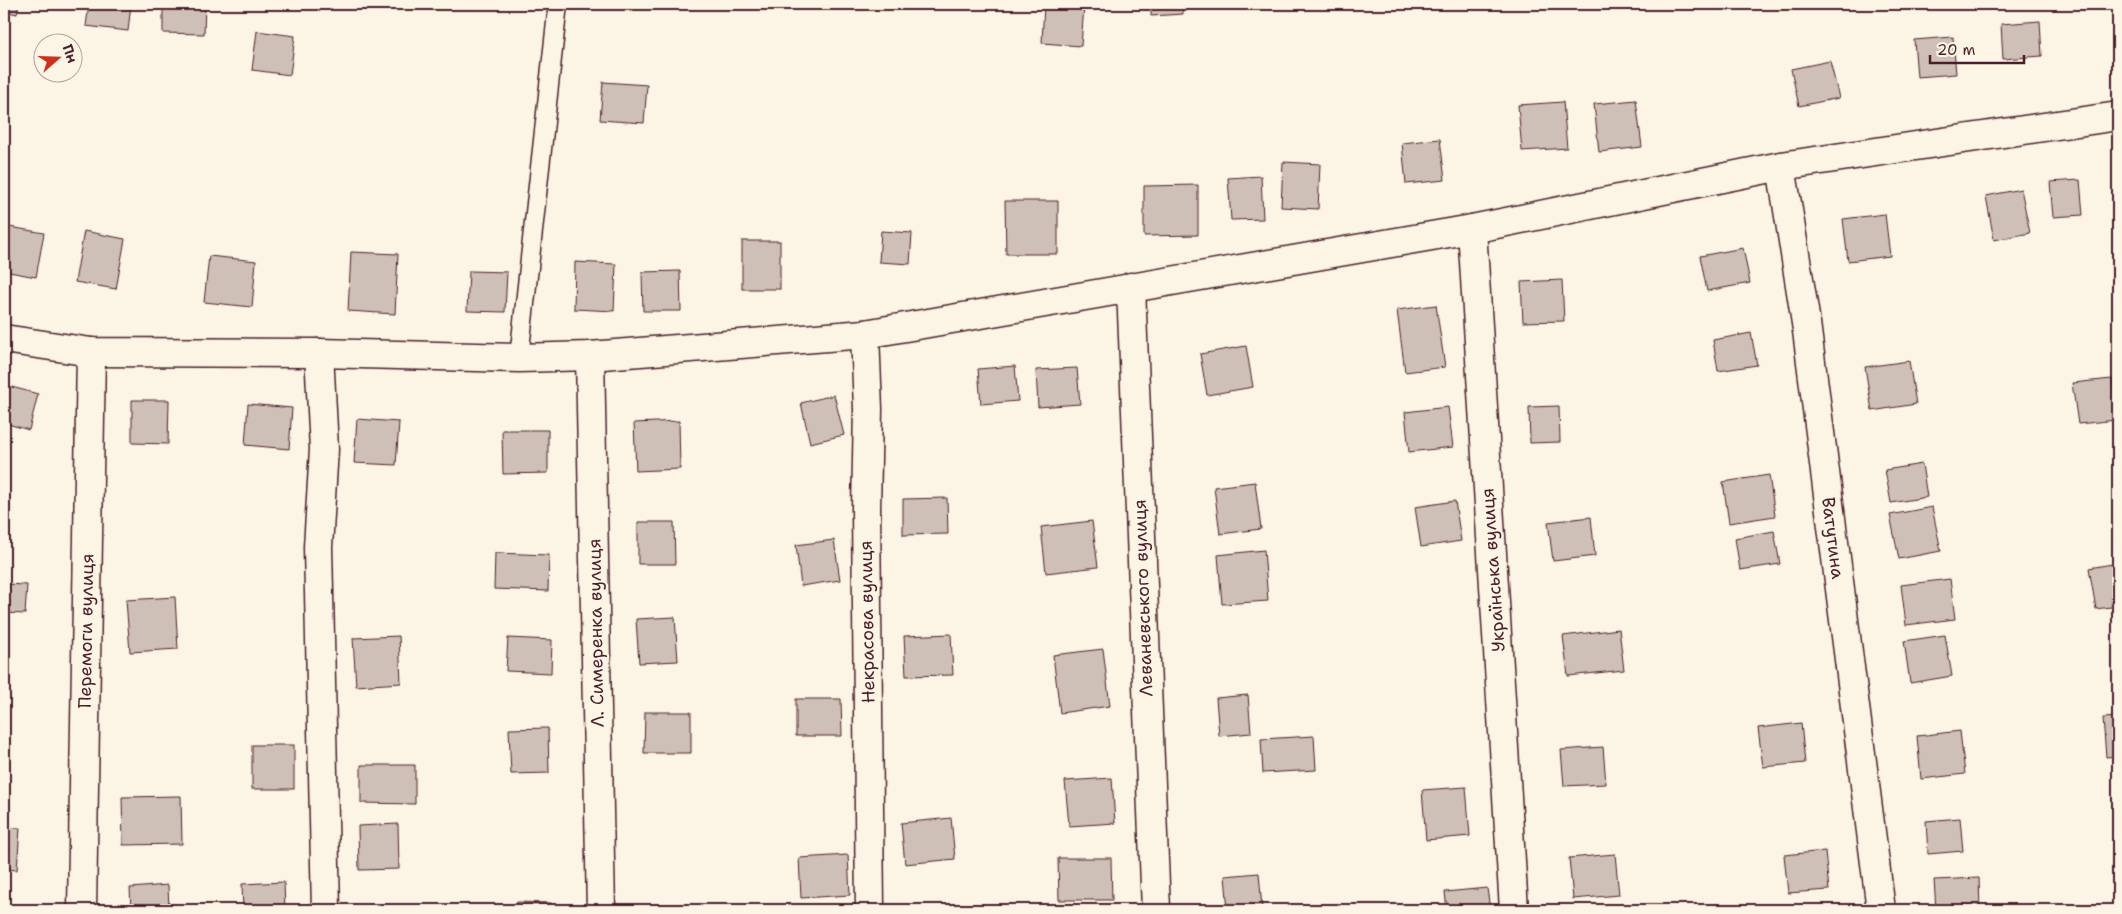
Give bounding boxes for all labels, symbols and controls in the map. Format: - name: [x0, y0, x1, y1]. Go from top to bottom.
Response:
- north arrow: [32, 32, 82, 82]
- scale bar: [1930, 32, 2023, 64]
- text: 20 m: [1937, 40, 1976, 60]
- text: Пн: [59, 42, 82, 65]
- street label: Українська вулиця: [1475, 487, 1511, 653]
- street label: Ватутина: [1816, 496, 1850, 580]
- street label: Леваневського вулиця: [1128, 499, 1158, 697]
- street label: Л. Симеренка вулиця: [582, 538, 610, 728]
- street label: Некрасова вулиця: [854, 540, 880, 704]
- street label: Перемоги вулиця: [73, 553, 99, 709]

